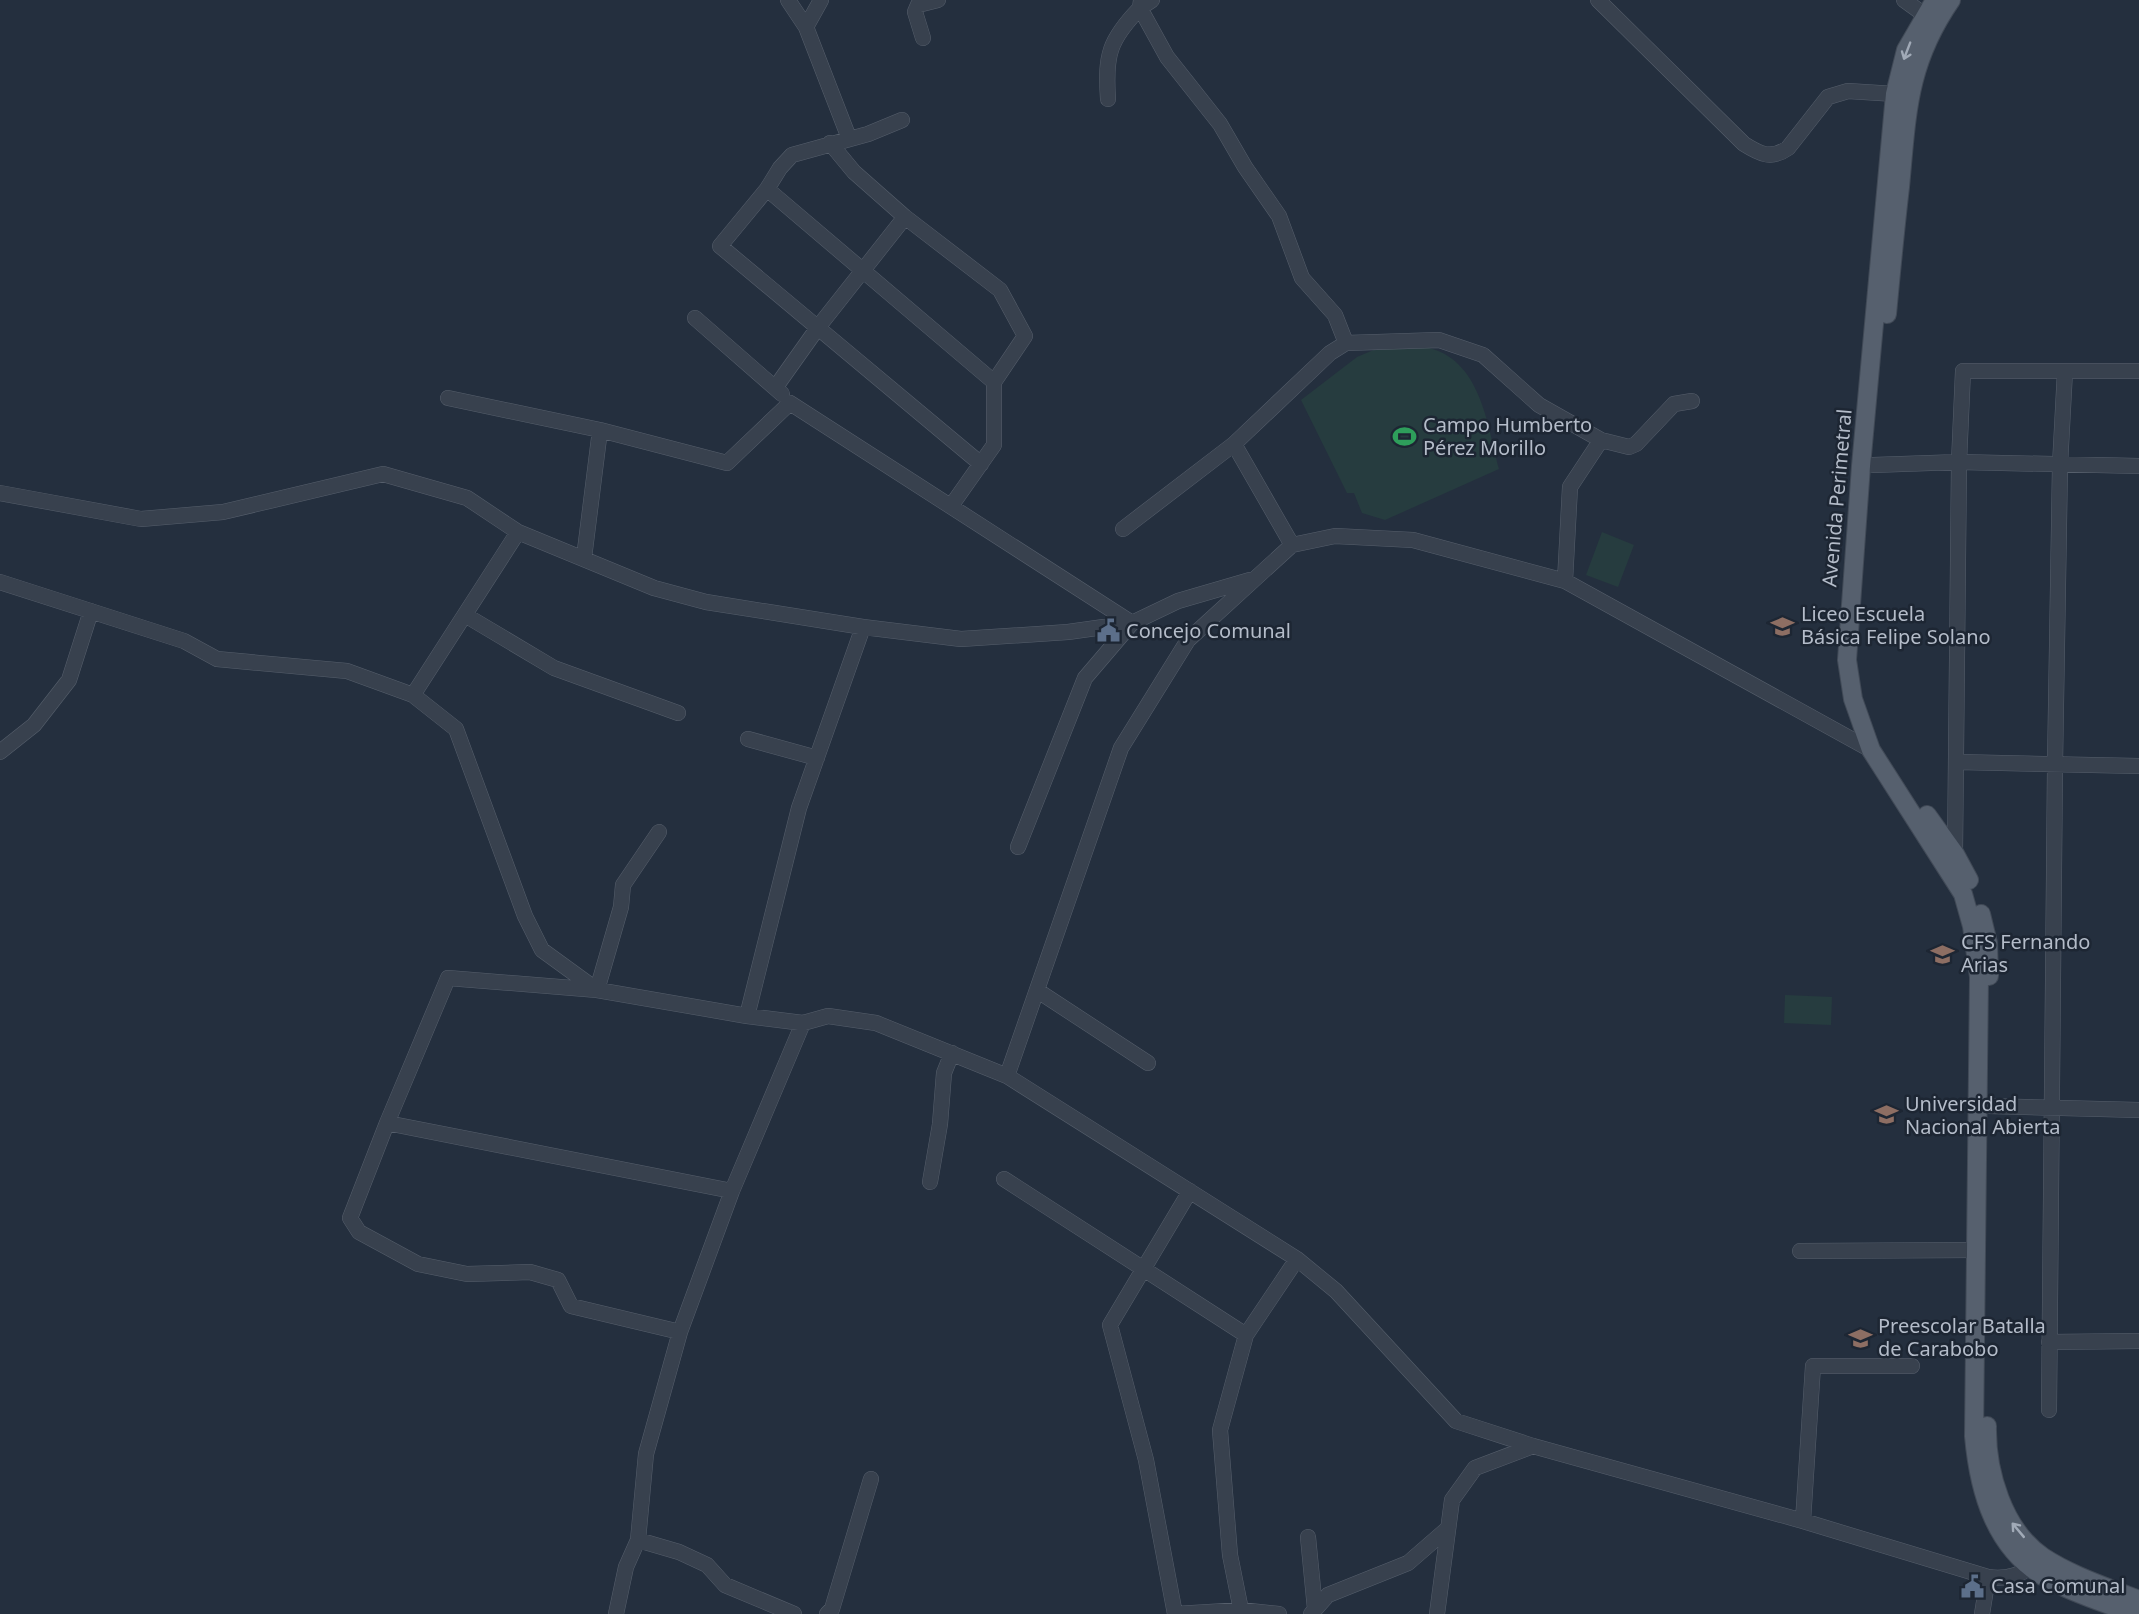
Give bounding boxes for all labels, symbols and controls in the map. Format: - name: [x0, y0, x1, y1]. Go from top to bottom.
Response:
- one-way arrow: [1901, 42, 1912, 60]
- street label: Avenida Perimetral: [1815, 408, 1858, 588]
- place label: Campo Humberto Pérez Morillo: [1423, 411, 1592, 461]
- sports icon: Campo Humberto Pérez Morillo: [1392, 424, 1418, 450]
- place label: Liceo Escuela Básica Felipe Solano: [1801, 600, 1991, 650]
- school or university icon: Liceo Escuela Básica Felipe Solano: [1770, 613, 1796, 639]
- place label: Concejo Comunal: [1126, 617, 1291, 644]
- public building icon: Concejo Comunal: [1095, 618, 1121, 644]
- place label: CFS Fernando Arias: [1961, 928, 2090, 978]
- school or university icon: CFS Fernando Arias: [1930, 941, 1956, 967]
- place label: Universidad Nacional Abierta: [1905, 1090, 2060, 1140]
- school or university icon: Universidad Nacional Abierta: [1874, 1102, 1900, 1128]
- place label: Preescolar Batalla de Carabobo: [1878, 1312, 2046, 1362]
- school or university icon: Preescolar Batalla de Carabobo: [1847, 1325, 1873, 1351]
- one-way arrow: [2011, 1523, 2025, 1538]
- place label: Casa Comunal: [1991, 1572, 2125, 1599]
- public building icon: Casa Comunal: [1960, 1573, 1986, 1599]

